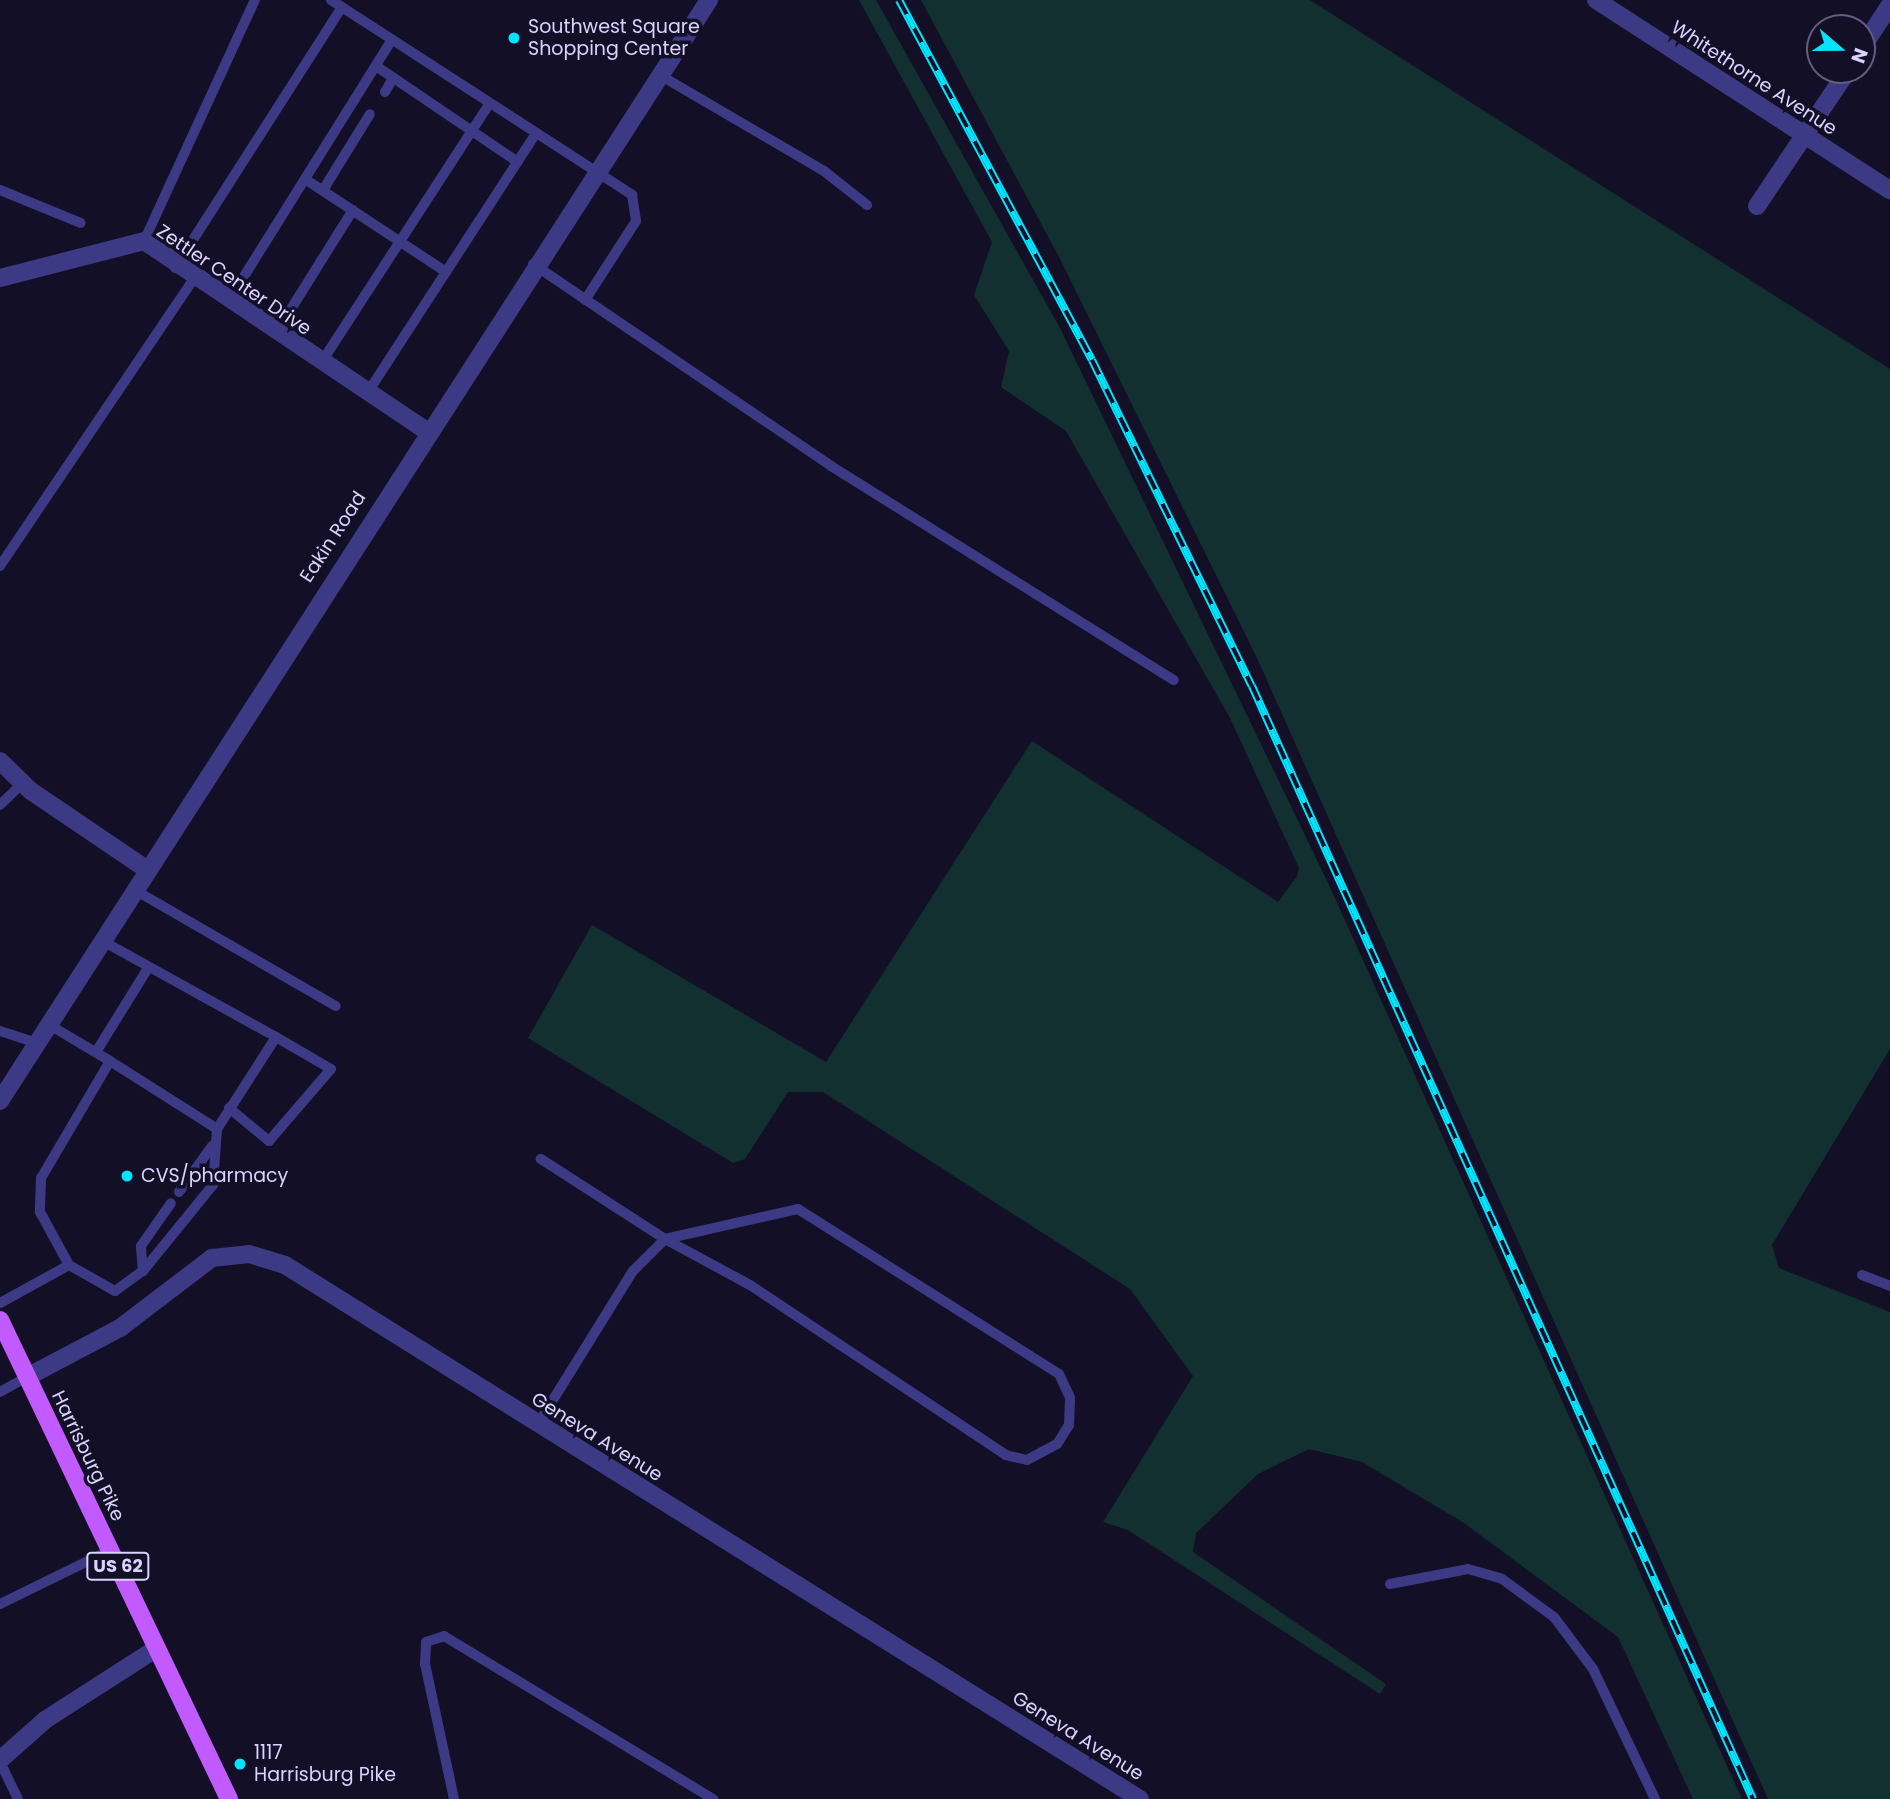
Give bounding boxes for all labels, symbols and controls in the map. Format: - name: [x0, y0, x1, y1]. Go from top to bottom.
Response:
- north arrow: [1806, 14, 1876, 84]
- place label: Southwest Square Shopping Center: [528, 16, 700, 60]
- street label: Whitethorne Avenue: [1667, 16, 1841, 140]
- marker: Southwest Square Shopping Center: [506, 30, 522, 46]
- text: N: [1844, 44, 1874, 67]
- street label: Zettler Center Drive: [152, 220, 316, 340]
- street label: Eakin Road: [295, 487, 371, 587]
- place label: CVS/pharmacy: [141, 1165, 288, 1187]
- marker: CVS/pharmacy: [119, 1168, 135, 1184]
- street label: Harrisburg Pike: [47, 1387, 129, 1525]
- street label: Geneva Avenue: [527, 1387, 667, 1487]
- road number: US 62: [85, 1552, 151, 1581]
- street label: Geneva Avenue: [1008, 1686, 1148, 1786]
- place label: 1117 Harrisburg Pike: [254, 1742, 396, 1786]
- marker: 1117 Harrisburg Pike: [232, 1756, 248, 1772]

